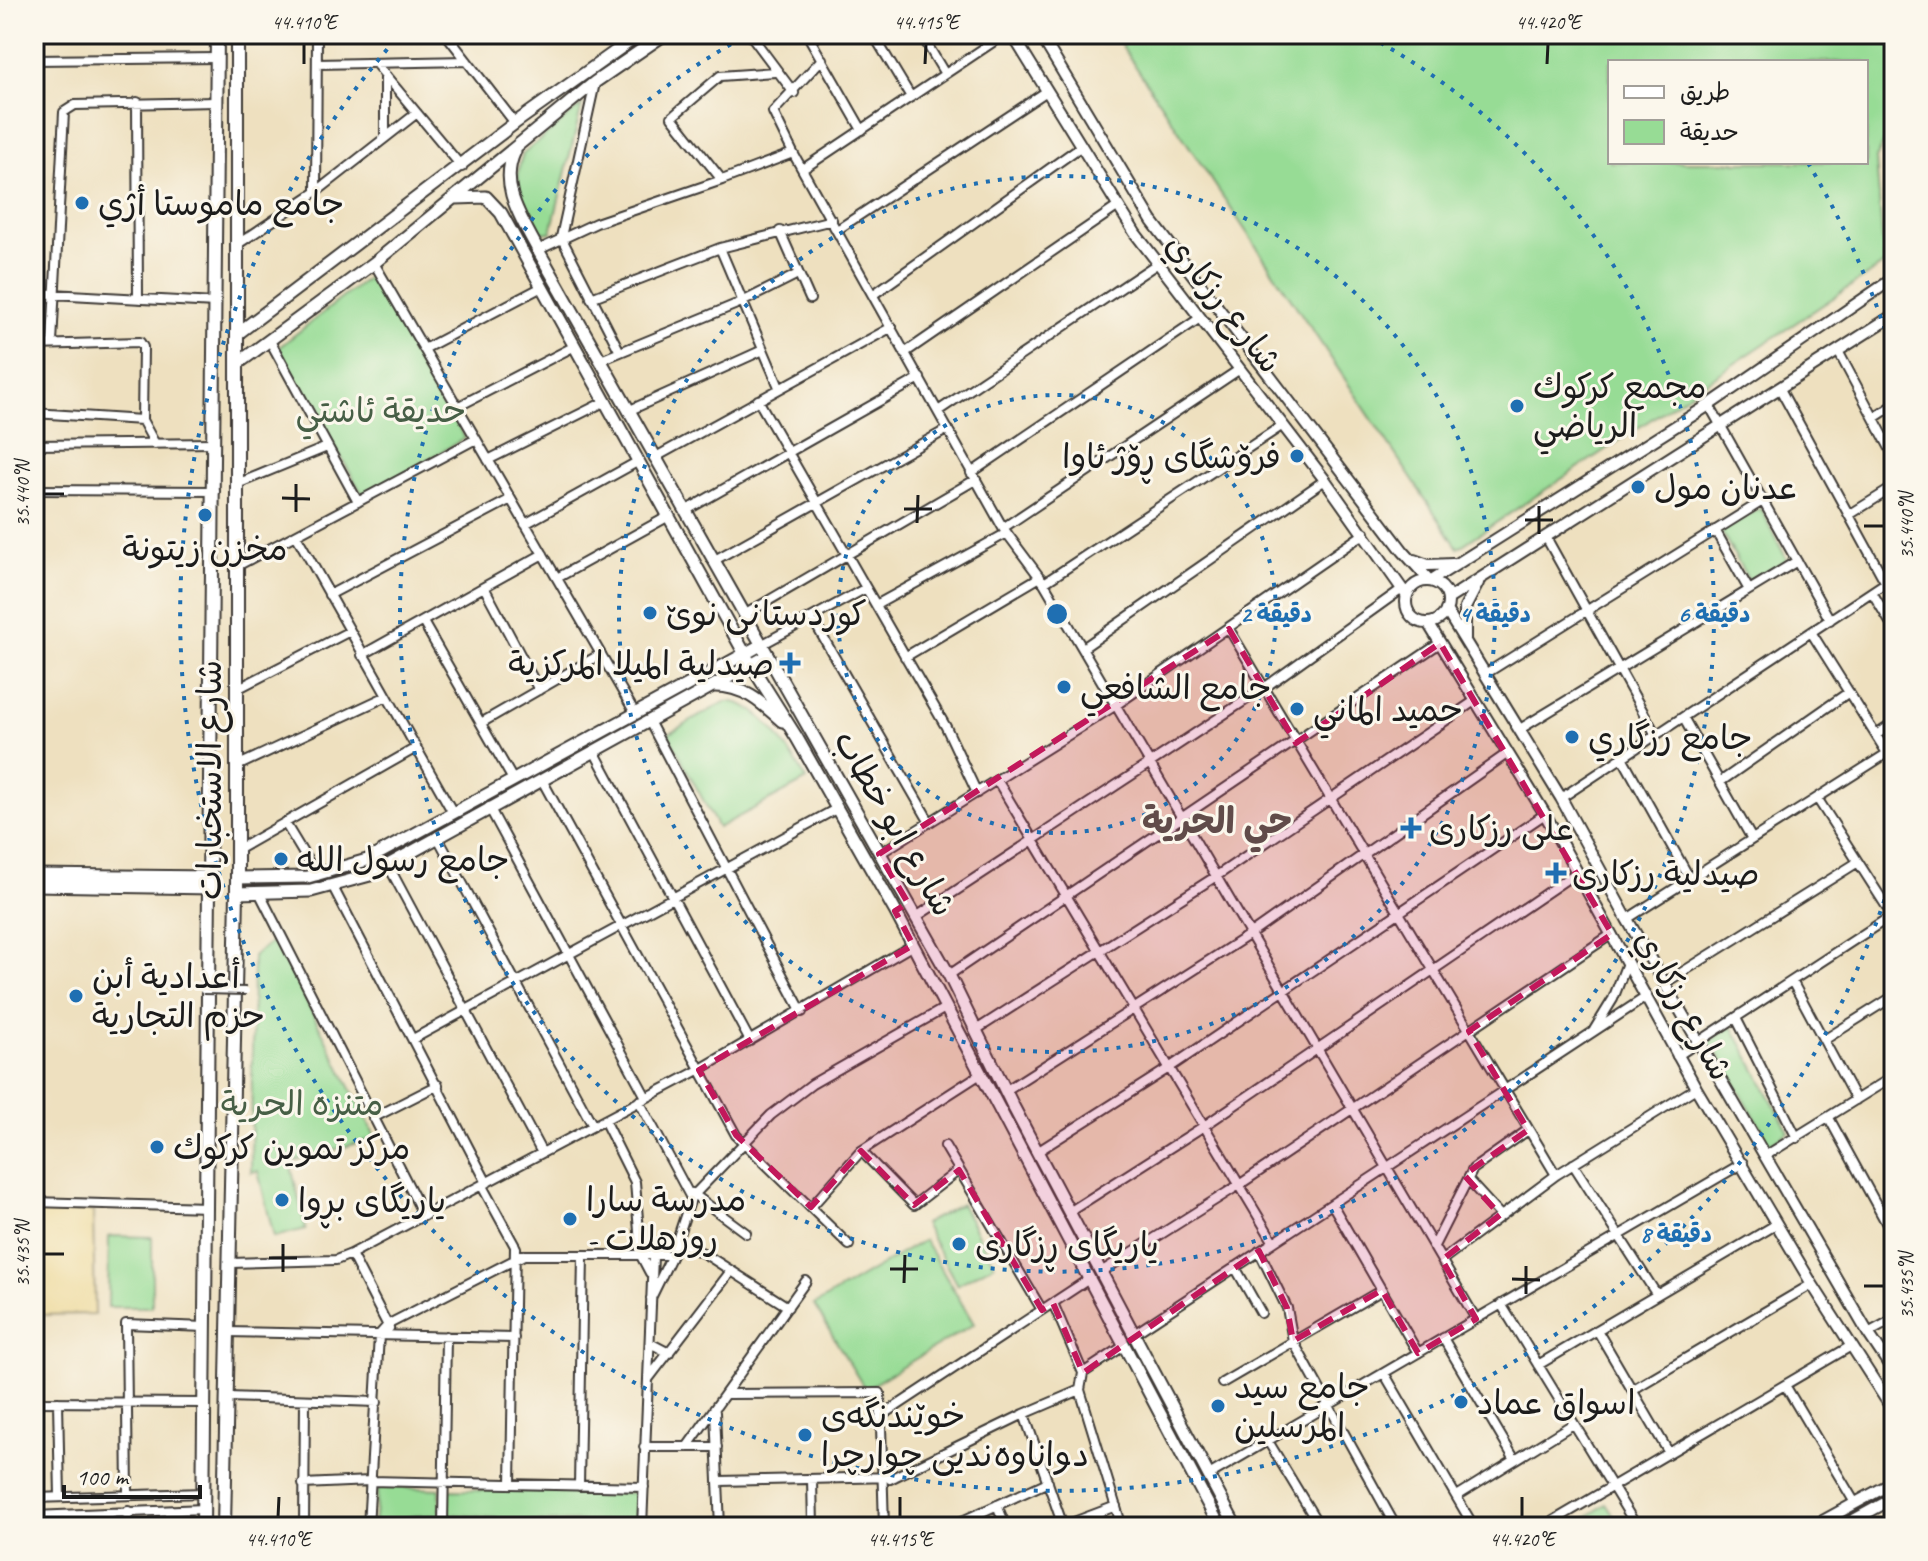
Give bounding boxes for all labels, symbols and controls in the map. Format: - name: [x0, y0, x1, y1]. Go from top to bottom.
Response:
- text: 44.410°E: [271, 10, 339, 35]
- text: 44.415°E: [893, 10, 961, 35]
- text: 44.420°E: [1515, 10, 1583, 35]
- legend: [1608, 60, 1868, 164]
- text: طريق: [1680, 77, 1730, 107]
- text: حديقة: [1680, 117, 1739, 147]
- place label: جامع ماموستا أژي: [98, 182, 344, 228]
- marker: جامع ماموستا أژي: [73, 194, 91, 212]
- street label: شارع رزكاري: [1154, 224, 1292, 383]
- place label: مجمع كركوك الرياضي: [1533, 365, 1707, 455]
- park label: حديقة ئاشتي: [296, 389, 466, 440]
- marker: مجمع كركوك الرياضي: [1508, 397, 1526, 415]
- place label: فرۆشگای ڕۆژ ئاوا: [1062, 435, 1281, 484]
- marker: فرۆشگای ڕۆژ ئاوا: [1288, 447, 1306, 465]
- text: 35.440°N: [10, 458, 35, 527]
- place label: عدنان مول: [1654, 466, 1799, 509]
- marker: عدنان مول: [1629, 478, 1647, 496]
- text: 35.440°N: [1894, 490, 1919, 559]
- marker: مخزن زيتونة: [196, 506, 214, 524]
- place label: مخزن زيتونة: [122, 527, 288, 570]
- place label: کوردستانی نوێ: [666, 592, 867, 636]
- text: 2 دقيقة: [1240, 599, 1312, 629]
- text: 4 دقيقة: [1459, 599, 1531, 629]
- text: 6 دقيقة: [1678, 599, 1750, 629]
- centre of rings: [1043, 600, 1071, 628]
- marker: کوردستانی نوێ: [641, 604, 659, 622]
- place label: صيدلية الميلا المركزية: [508, 642, 774, 685]
- marker: صيدلية الميلا المركزية: [781, 654, 799, 672]
- street label: شارع الاستخبارات: [188, 660, 233, 900]
- place label: جامع الشافعي: [1080, 666, 1272, 717]
- marker: جامع الشافعي: [1055, 678, 1073, 696]
- place label: حميد الماني: [1313, 688, 1463, 739]
- marker: حميد الماني: [1288, 700, 1306, 718]
- place label: جامع رزگاري: [1588, 716, 1753, 762]
- street label: شارع ابو خطاب: [823, 722, 966, 925]
- marker: جامع رزگاري: [1563, 728, 1581, 746]
- district label: حي الحرية: [1142, 798, 1292, 853]
- place label: على رزكارى: [1429, 807, 1574, 850]
- marker: على رزكارى: [1400, 817, 1422, 839]
- place label: جامع رسول الله: [297, 838, 509, 884]
- marker: جامع رسول الله: [272, 850, 290, 868]
- place label: صيدلية رزكارى: [1572, 852, 1760, 895]
- marker: صيدلية رزكارى: [1547, 864, 1565, 882]
- street label: شارع رزكاري: [1622, 922, 1743, 1089]
- place label: أعدادية أبن حزم التجارية: [92, 955, 265, 1041]
- marker: أعدادية أبن حزم التجارية: [67, 987, 85, 1005]
- park label: متنزه الحرية: [221, 1082, 383, 1125]
- place label: مركز تموين كركوك: [173, 1126, 410, 1170]
- marker: مركز تموين كركوك: [148, 1138, 166, 1156]
- place label: مدرسة سارا - روزهلات: [586, 1178, 746, 1260]
- place label: یاریگای بڕوا: [298, 1179, 446, 1229]
- marker: یاریگای بڕوا: [273, 1191, 291, 1209]
- marker: مدرسة سارا - روزهلات: [561, 1210, 579, 1228]
- text: 35.435°N: [10, 1218, 35, 1287]
- text: 8 دقيقة: [1640, 1219, 1712, 1249]
- place label: یاریگای ڕزگاری: [975, 1223, 1159, 1272]
- marker: یاریگای ڕزگاری: [950, 1235, 968, 1253]
- text: 35.435°N: [1894, 1250, 1919, 1319]
- place label: جامع سيد المرسلين: [1234, 1365, 1370, 1447]
- place label: اسواق عماد: [1477, 1381, 1636, 1424]
- marker: اسواق عماد: [1452, 1393, 1470, 1411]
- place label: خوێندنگەی دواناوەندیی چوارچرا: [821, 1394, 1089, 1476]
- marker: جامع سيد المرسلين: [1209, 1397, 1227, 1415]
- marker: خوێندنگەی دواناوەندیی چوارچرا: [796, 1426, 814, 1444]
- scale bar: [64, 1449, 200, 1499]
- text: 100 m: [76, 1462, 130, 1492]
- text: 44.410°E: [245, 1527, 313, 1552]
- text: 44.415°E: [867, 1527, 935, 1552]
- text: 44.420°E: [1489, 1527, 1557, 1552]

